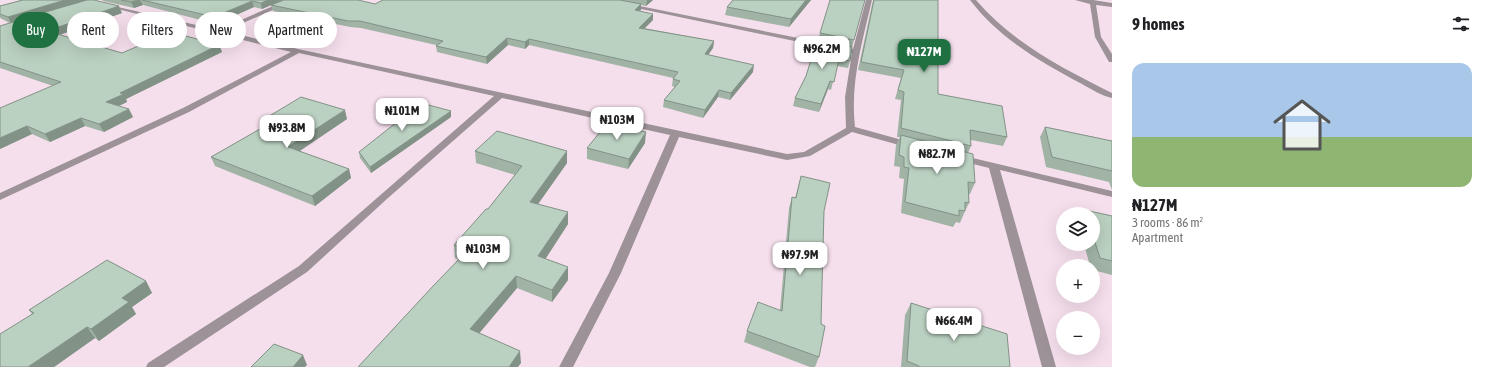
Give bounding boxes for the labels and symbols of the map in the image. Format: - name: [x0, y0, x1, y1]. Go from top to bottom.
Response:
- pin: ₦96.2M: [789, 36, 855, 70]
- pin: ₦127M: [896, 39, 952, 73]
- pin: ₦101M: [374, 98, 430, 132]
- pin: ₦103M: [589, 107, 645, 141]
- pin: ₦93.8M: [254, 115, 320, 149]
- pin: ₦82.7M: [904, 141, 970, 175]
- pin: ₦103M: [455, 236, 511, 270]
- pin: ₦97.9M: [767, 242, 833, 276]
- pin: ₦66.4M: [921, 308, 987, 342]

